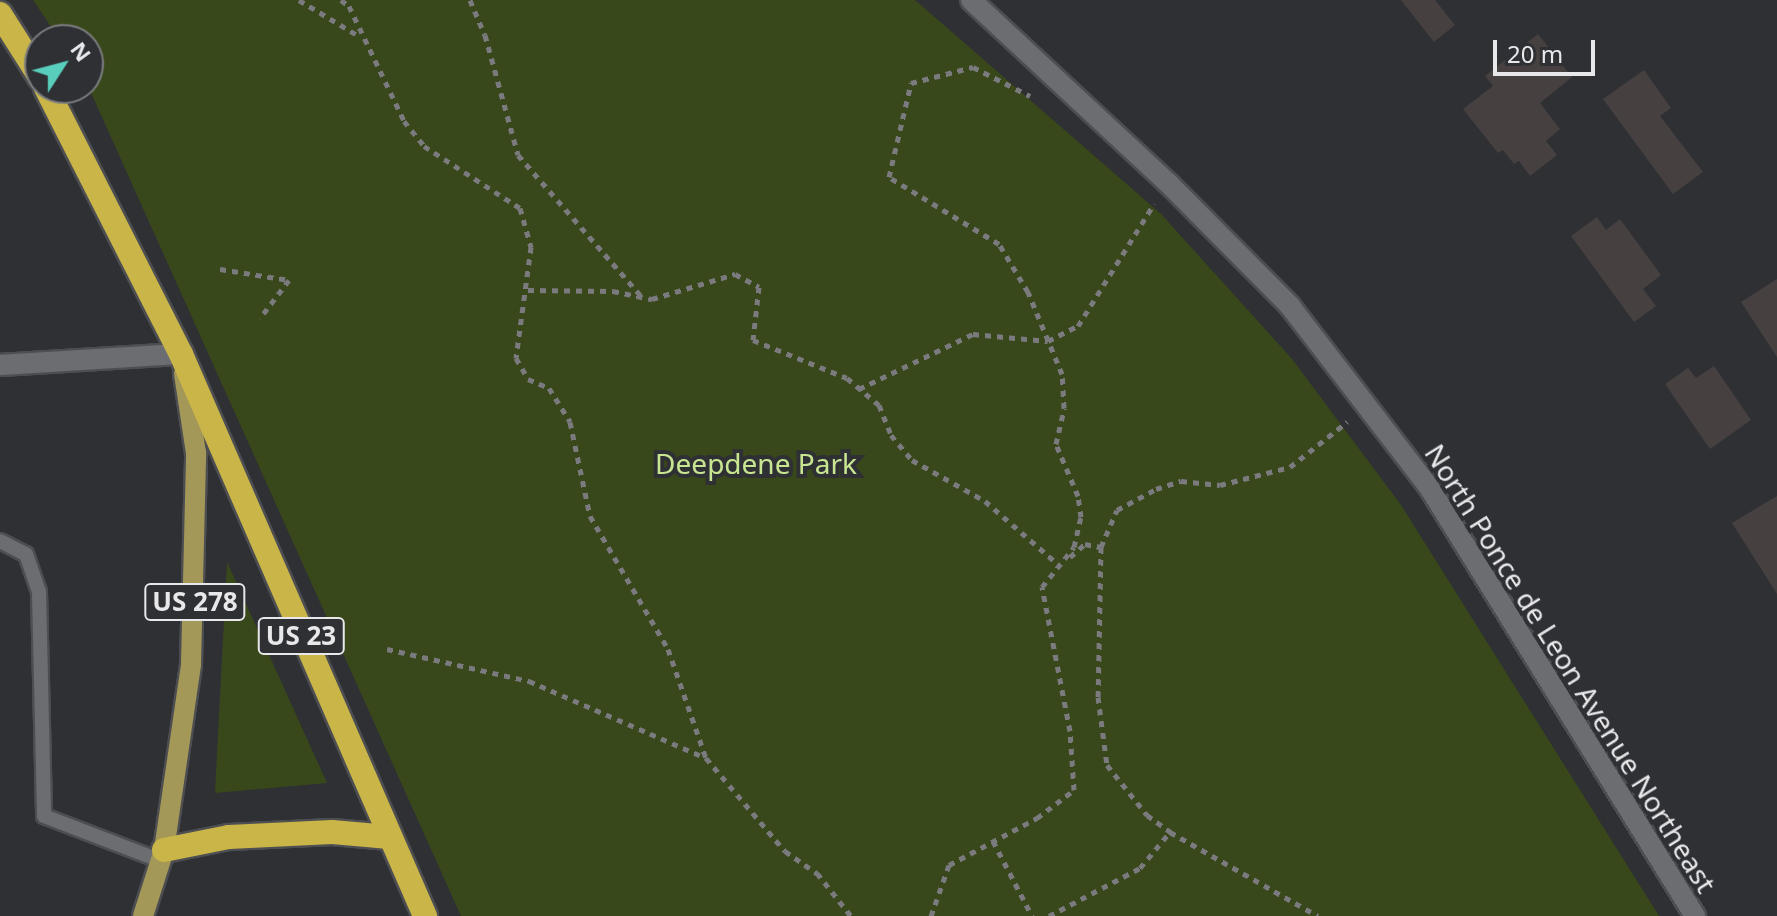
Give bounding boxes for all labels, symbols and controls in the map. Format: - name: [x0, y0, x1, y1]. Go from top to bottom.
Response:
- north arrow: [24, 24, 104, 104]
- scale bar: [1497, 24, 1599, 74]
- text: N: [64, 35, 99, 67]
- text: 20 m: [1507, 37, 1563, 70]
- street label: North Ponce de Leon Avenue Northeast: [1418, 438, 1724, 898]
- park label: Deepdene Park: [655, 446, 857, 480]
- road number: US 278: [143, 580, 247, 624]
- road number: US 23: [257, 614, 345, 658]

